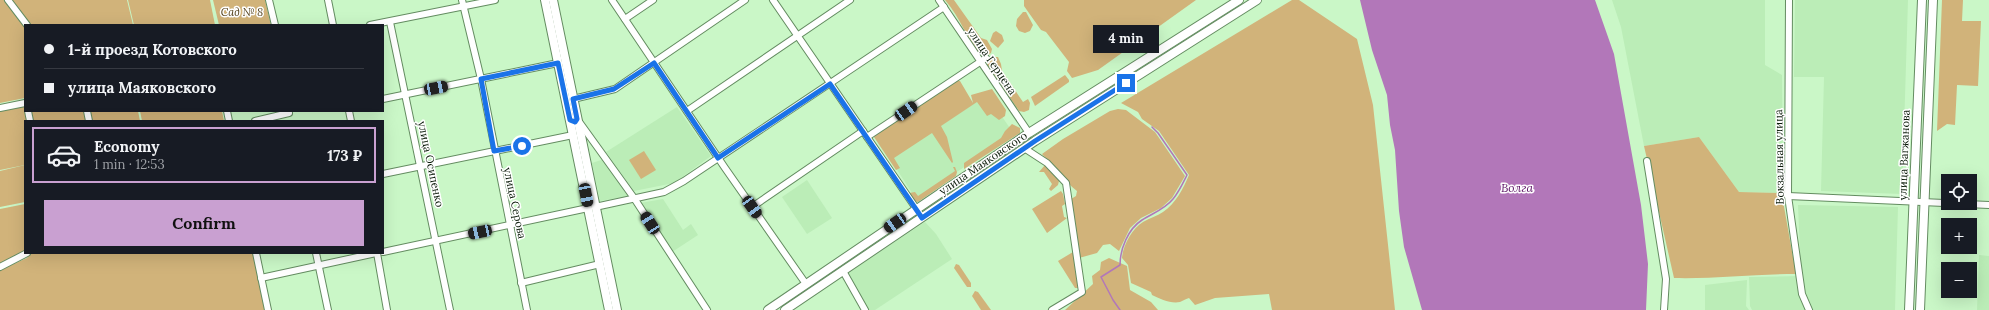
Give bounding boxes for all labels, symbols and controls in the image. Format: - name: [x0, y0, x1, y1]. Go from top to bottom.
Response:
- park label: Сад № 8: [221, 5, 263, 19]
- street label: улица Герцена: [964, 25, 1020, 98]
- callout: 4 min: [1093, 25, 1159, 53]
- text: 4 min: [1108, 30, 1144, 47]
- text: 1-й проезд Котовского: [68, 40, 237, 59]
- route end: [1117, 74, 1135, 92]
- text: улица Маяковского: [68, 78, 216, 97]
- car: [423, 80, 449, 96]
- car: [893, 99, 919, 123]
- street label: Вокзальная улица: [1771, 109, 1787, 205]
- street label: улица Вагжанова: [1895, 109, 1913, 201]
- street label: улица Осипенко: [415, 120, 447, 208]
- street label: улица Маяковского: [936, 128, 1030, 198]
- icon: car: [46, 137, 82, 173]
- text: Economy: [94, 137, 159, 156]
- route start: [513, 137, 531, 155]
- text: 173 ₽: [327, 146, 362, 165]
- text: 1 min · 12:53: [94, 156, 165, 173]
- street label: улица Серова: [501, 166, 529, 240]
- map controls: [1941, 174, 1977, 298]
- button: locate: [1941, 174, 1977, 210]
- water label: Волга: [1501, 180, 1534, 195]
- car: [578, 182, 594, 208]
- car: [740, 194, 764, 220]
- button: Confirm: [44, 200, 364, 246]
- car: [638, 210, 662, 236]
- car: [882, 211, 908, 235]
- button: +: [1941, 218, 1977, 254]
- car: [467, 224, 493, 240]
- button: −: [1941, 262, 1977, 298]

